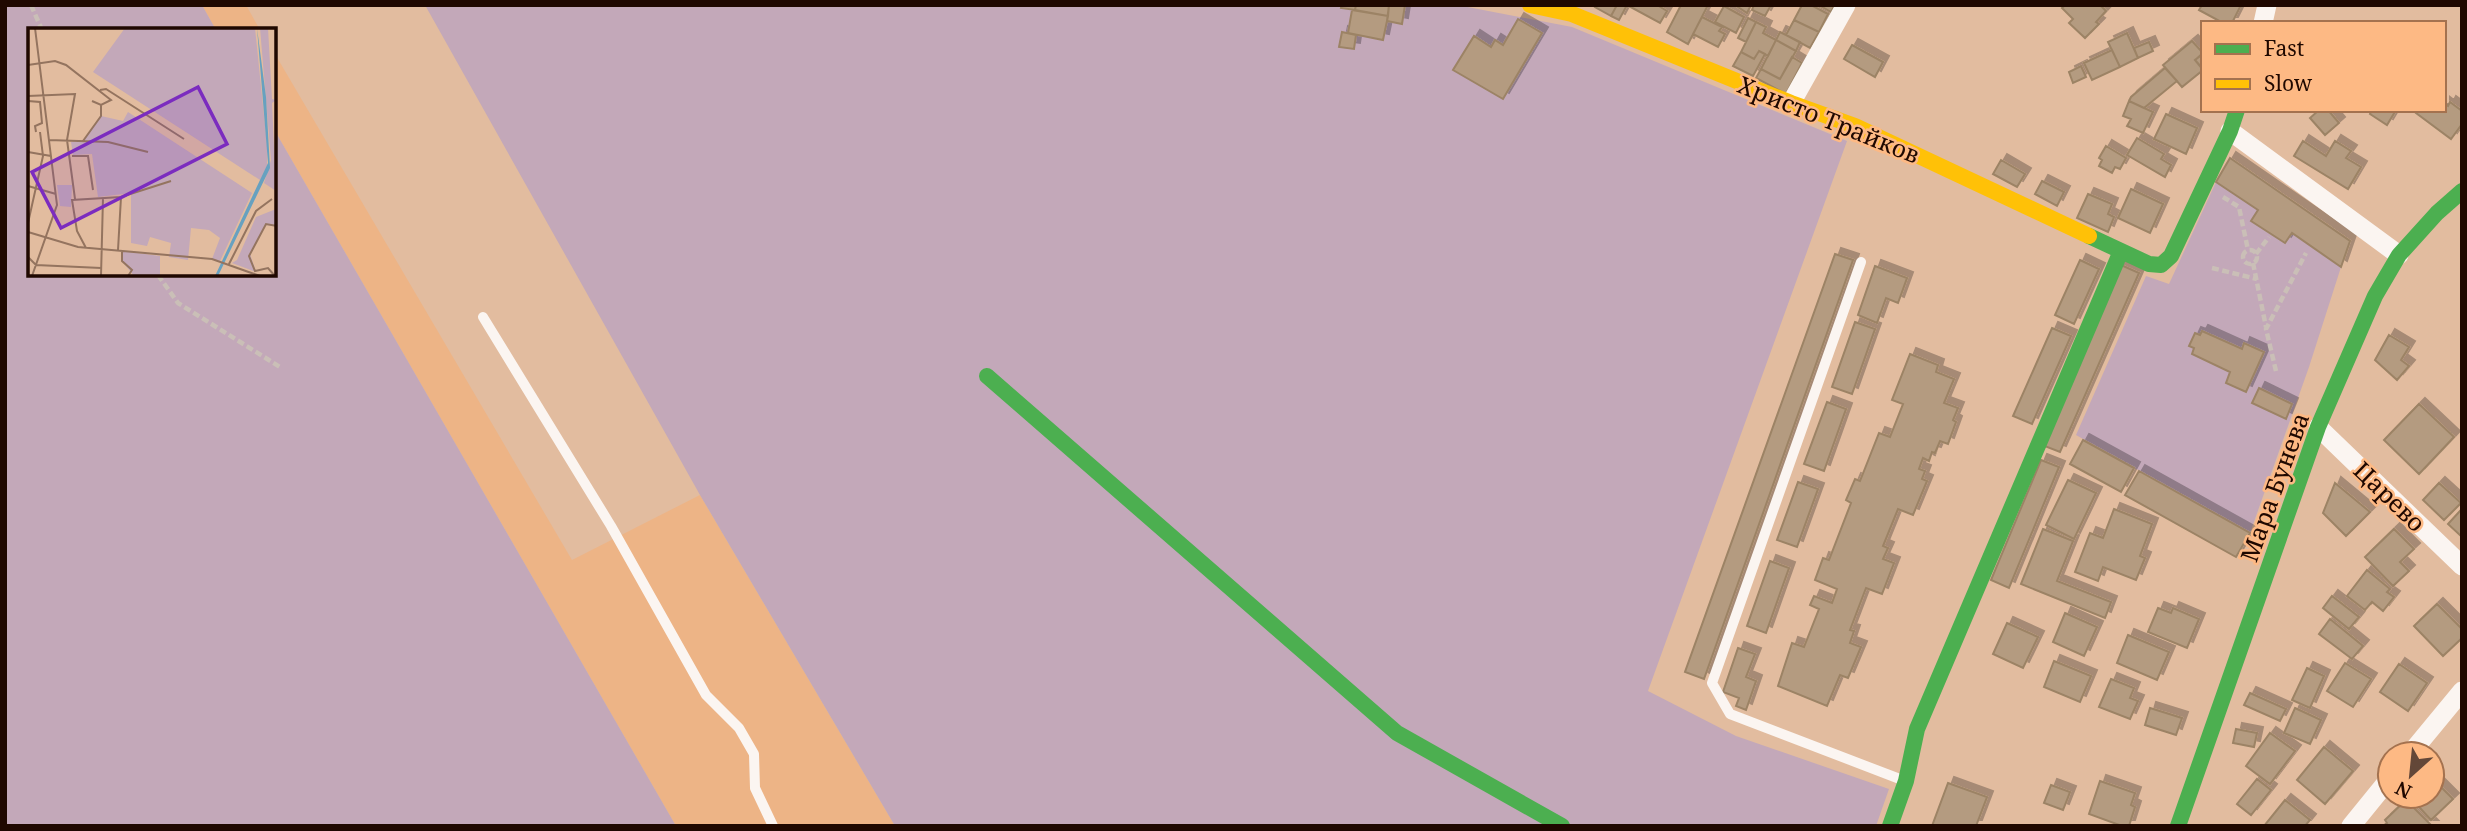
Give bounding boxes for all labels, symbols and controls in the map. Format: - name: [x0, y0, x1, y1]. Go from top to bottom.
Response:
- legend: [2201, 21, 2446, 112]
- inset map: [28, 28, 276, 276]
- text: Fast: [2264, 34, 2304, 62]
- street label: Христо Трайков: [1733, 67, 1925, 171]
- text: Slow: [2264, 69, 2313, 97]
- street label: Мара Бунева: [2232, 408, 2316, 566]
- street label: Царево: [2347, 454, 2433, 538]
- north arrow: [2376, 740, 2446, 810]
- text: N: [2391, 775, 2416, 805]

